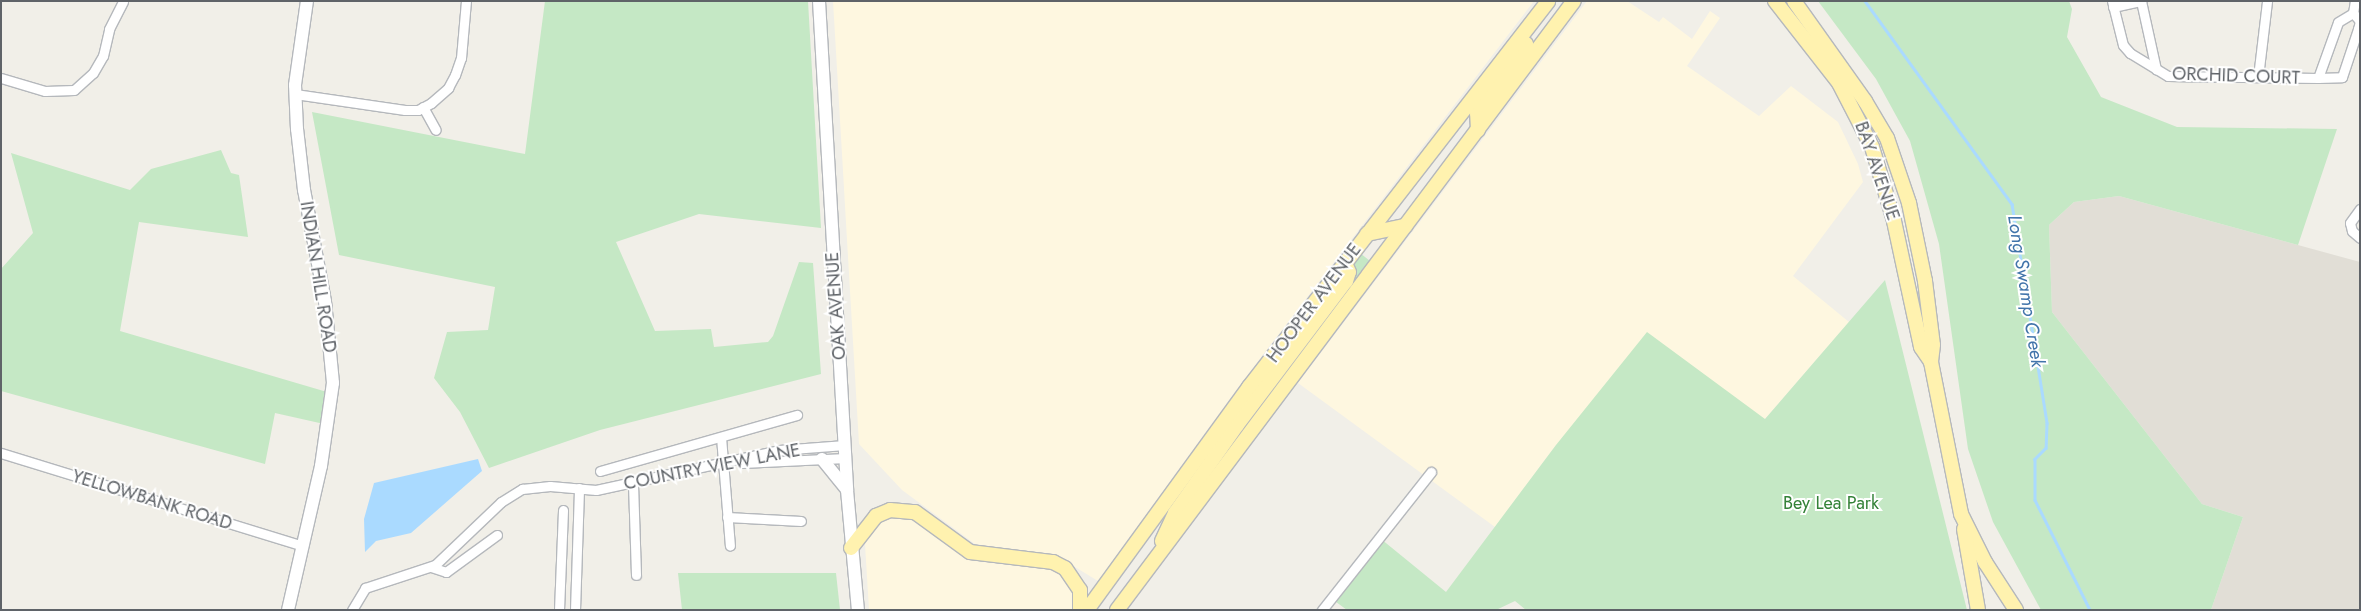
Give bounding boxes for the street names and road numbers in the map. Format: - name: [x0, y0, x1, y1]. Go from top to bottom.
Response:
- street label: ORCHID COURT: [2172, 63, 2300, 89]
- street label: BAY AVENUE: [1850, 119, 1904, 223]
- street label: INDIAN HILL ROAD: [295, 200, 341, 354]
- street label: HOOPER AVENUE: [1262, 239, 1366, 367]
- street label: OAK AVENUE: [821, 251, 851, 361]
- street label: COUNTRY VIEW LANE: [622, 439, 802, 495]
- street label: YELLOWBANK ROAD: [69, 465, 235, 535]

